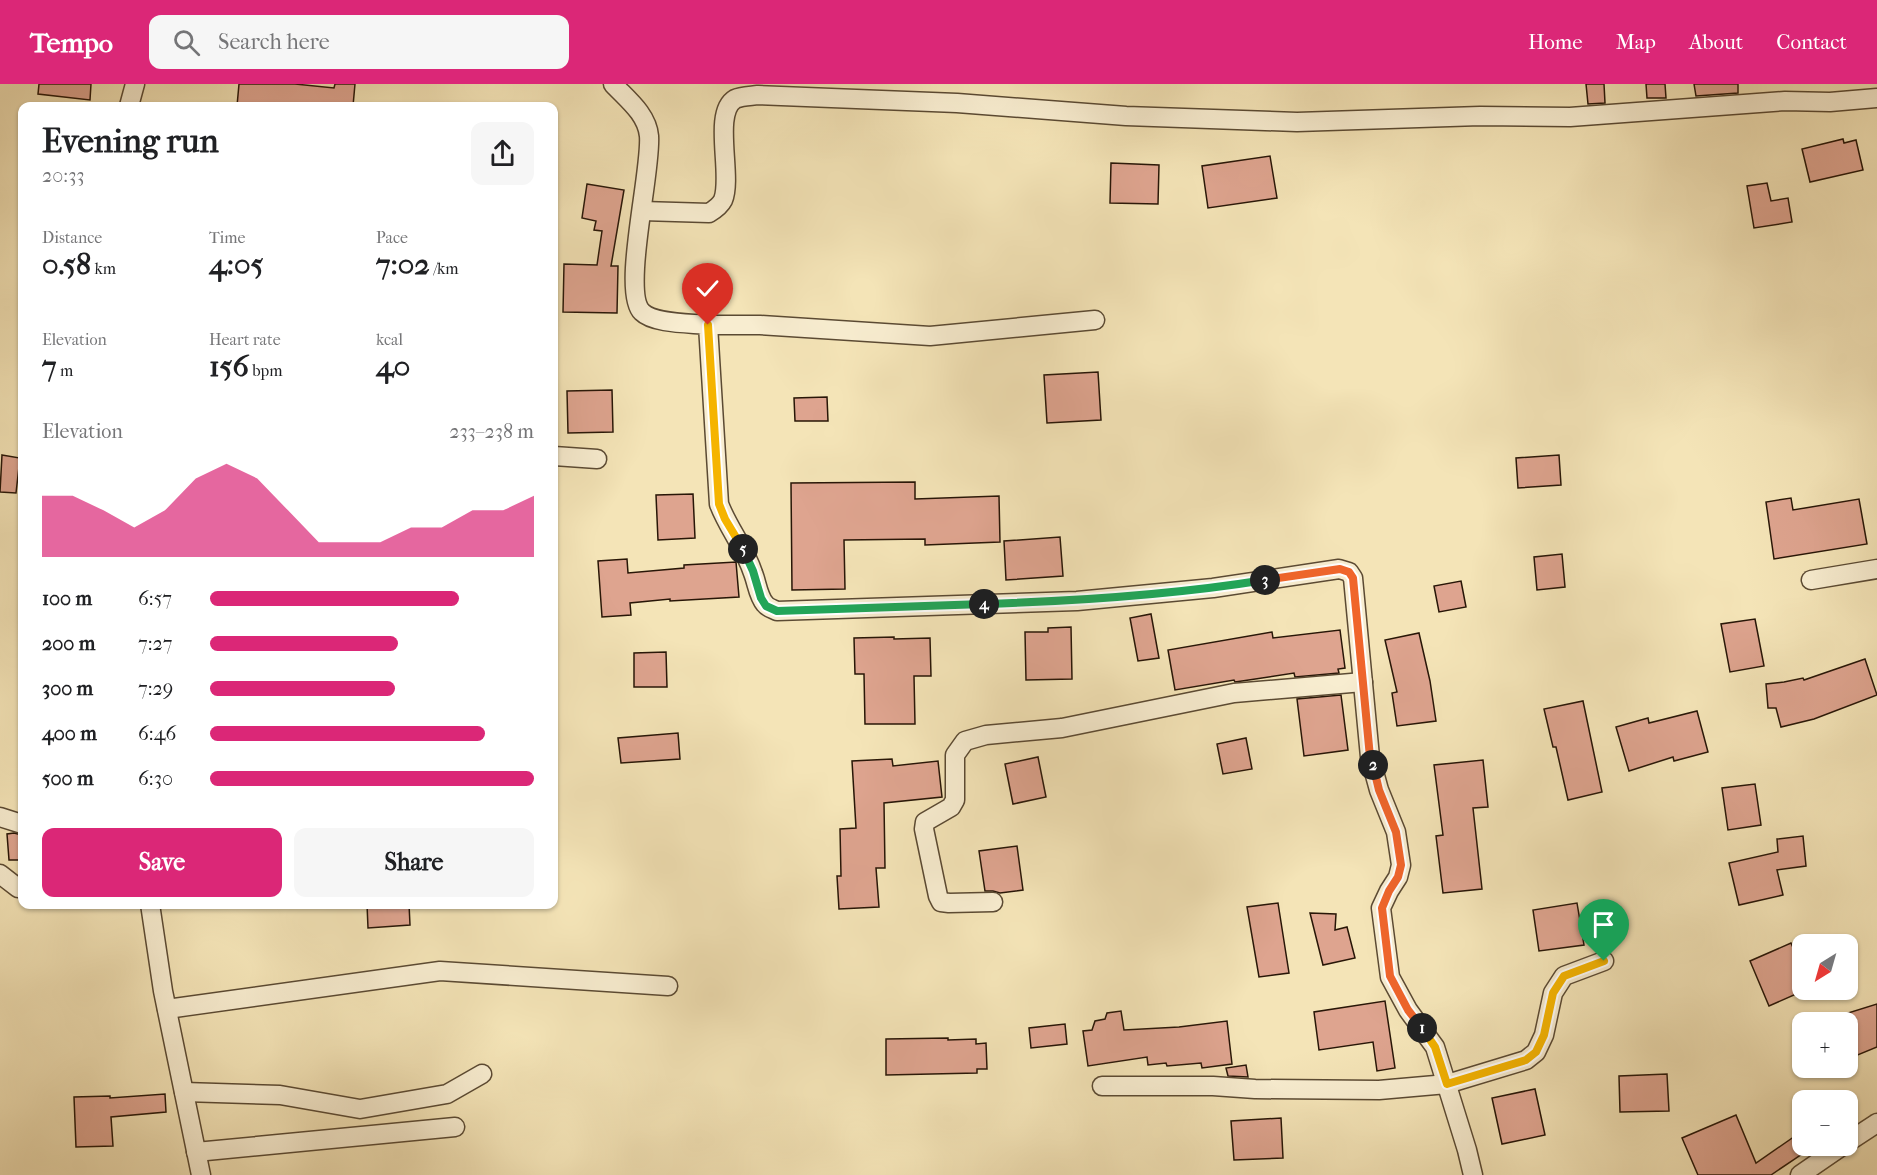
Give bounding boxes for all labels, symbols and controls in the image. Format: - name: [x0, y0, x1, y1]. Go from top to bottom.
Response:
- search box: [149, 15, 569, 69]
- text: Tempo: [30, 26, 113, 59]
- icon: search: [170, 26, 203, 59]
- text: Search here: [218, 29, 330, 55]
- text: Home: [1528, 30, 1583, 54]
- text: Map: [1616, 30, 1656, 54]
- text: About: [1689, 30, 1743, 54]
- text: Contact: [1776, 30, 1847, 54]
- text: Evening run: [42, 122, 219, 161]
- button: share: [471, 122, 534, 185]
- text: 20:33: [42, 164, 85, 187]
- text: Distance: [42, 228, 102, 247]
- text: Time: [209, 228, 245, 247]
- text: Pace: [376, 228, 408, 247]
- text: 0.58: [42, 247, 91, 282]
- text: 4:05: [209, 247, 264, 282]
- text: 7:02: [376, 247, 430, 282]
- text: km: [91, 259, 116, 278]
- text: /km: [430, 259, 459, 278]
- pin: [682, 263, 733, 325]
- icon: check: [691, 272, 724, 305]
- text: Elevation: [42, 330, 107, 349]
- text: Heart rate: [209, 330, 281, 349]
- text: kcal: [376, 330, 403, 349]
- text: 7: [42, 349, 56, 384]
- text: 156: [209, 349, 249, 384]
- text: 40: [376, 349, 410, 384]
- text: m: [56, 361, 73, 380]
- text: bpm: [249, 361, 283, 380]
- text: Elevation: [42, 420, 123, 443]
- text: 233–238 m: [449, 420, 534, 443]
- pin: 5: [728, 534, 758, 564]
- text: 5: [740, 539, 746, 558]
- pin: 3: [1250, 565, 1280, 595]
- text: 3: [1262, 570, 1268, 589]
- text: 100 m: [42, 587, 92, 610]
- text: 6:57: [138, 587, 172, 610]
- pin: 4: [969, 589, 999, 619]
- text: 4: [979, 594, 989, 613]
- text: 200 m: [42, 632, 95, 655]
- text: 7:27: [138, 632, 172, 655]
- text: 300 m: [42, 677, 93, 700]
- text: 7:29: [138, 677, 173, 700]
- text: 400 m: [42, 722, 97, 745]
- text: 6:46: [138, 722, 176, 745]
- pin: 2: [1358, 750, 1388, 780]
- text: 2: [1369, 755, 1377, 774]
- text: 500 m: [42, 767, 94, 790]
- text: 6:30: [138, 767, 173, 790]
- button: Save: [42, 828, 282, 897]
- button: Share: [294, 828, 534, 897]
- pin: [1578, 899, 1629, 961]
- icon: arrive: [1587, 908, 1620, 941]
- north arrow: [1792, 934, 1858, 1000]
- map controls: [1792, 934, 1858, 1156]
- button: +: [1792, 1012, 1858, 1078]
- pin: 1: [1407, 1013, 1437, 1043]
- text: 1: [1419, 1018, 1425, 1037]
- button: −: [1792, 1090, 1858, 1156]

